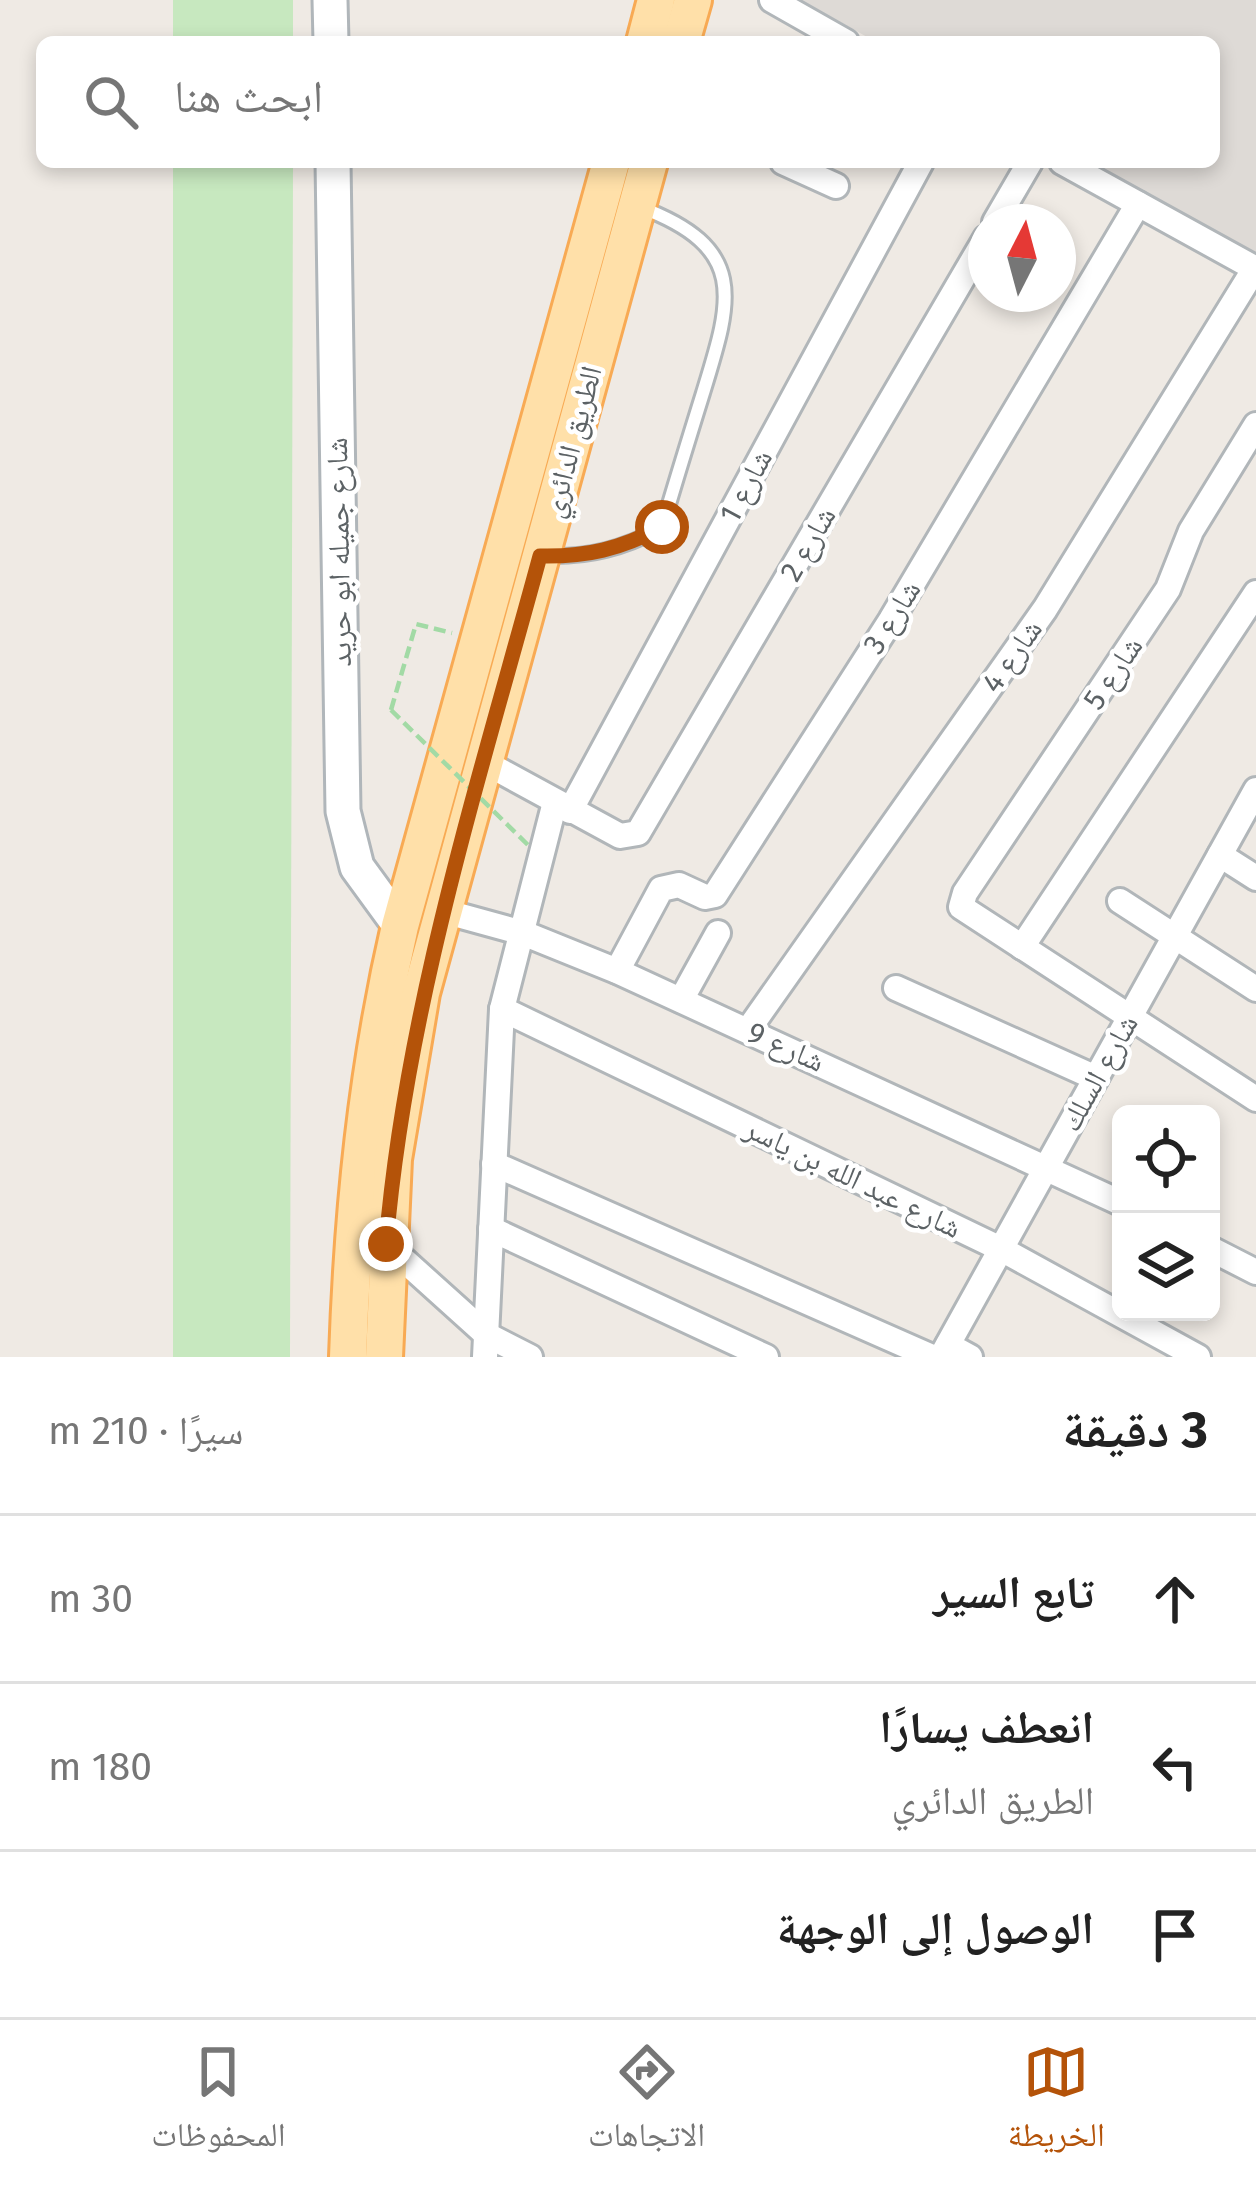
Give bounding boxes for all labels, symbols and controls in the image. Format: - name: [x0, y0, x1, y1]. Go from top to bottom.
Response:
- search box: [36, 36, 1220, 168]
- icon: search: [78, 69, 144, 135]
- text: ابحث هنا: [174, 70, 323, 124]
- north arrow: [968, 204, 1076, 312]
- street label: الطريق الدائري: [534, 362, 615, 523]
- street label: شارع جميله ابو حريد: [319, 437, 360, 667]
- street label: شارع 1: [712, 443, 781, 529]
- route start: [635, 500, 689, 554]
- street label: شارع 2: [772, 500, 844, 588]
- street label: شارع 3: [856, 574, 929, 661]
- street label: شارع 4: [974, 613, 1051, 700]
- street label: شارع 5: [1076, 630, 1151, 717]
- street label: شارع السلك: [1052, 1008, 1147, 1138]
- street label: شارع 9: [741, 1014, 830, 1081]
- map controls: [1112, 1105, 1220, 1321]
- button: locate: [1112, 1105, 1220, 1213]
- street label: شارع عبد الله بن ياسر: [737, 1109, 967, 1247]
- button: layers: [1112, 1213, 1220, 1321]
- route end: [359, 1217, 413, 1271]
- text: 3 دقيقة: [1062, 1399, 1208, 1461]
- text: سيرًا · 210 m: [48, 1408, 244, 1454]
- text: تابع السير: [933, 1566, 1094, 1620]
- icon: ahead: [1142, 1566, 1208, 1632]
- text: 30 m: [48, 1576, 133, 1622]
- text: انعطف يسارًا: [879, 1701, 1094, 1755]
- icon: left: [1142, 1734, 1208, 1800]
- text: 180 m: [48, 1744, 152, 1790]
- text: الطريق الدائري: [892, 1778, 1094, 1824]
- text: الوصول إلى الوجهة: [777, 1902, 1094, 1956]
- icon: arrive: [1142, 1902, 1208, 1968]
- tab: المحفوظات: [151, 2039, 286, 2167]
- tab: الاتجاهات: [588, 2039, 705, 2167]
- tab: الخريطة: [1008, 2039, 1105, 2167]

